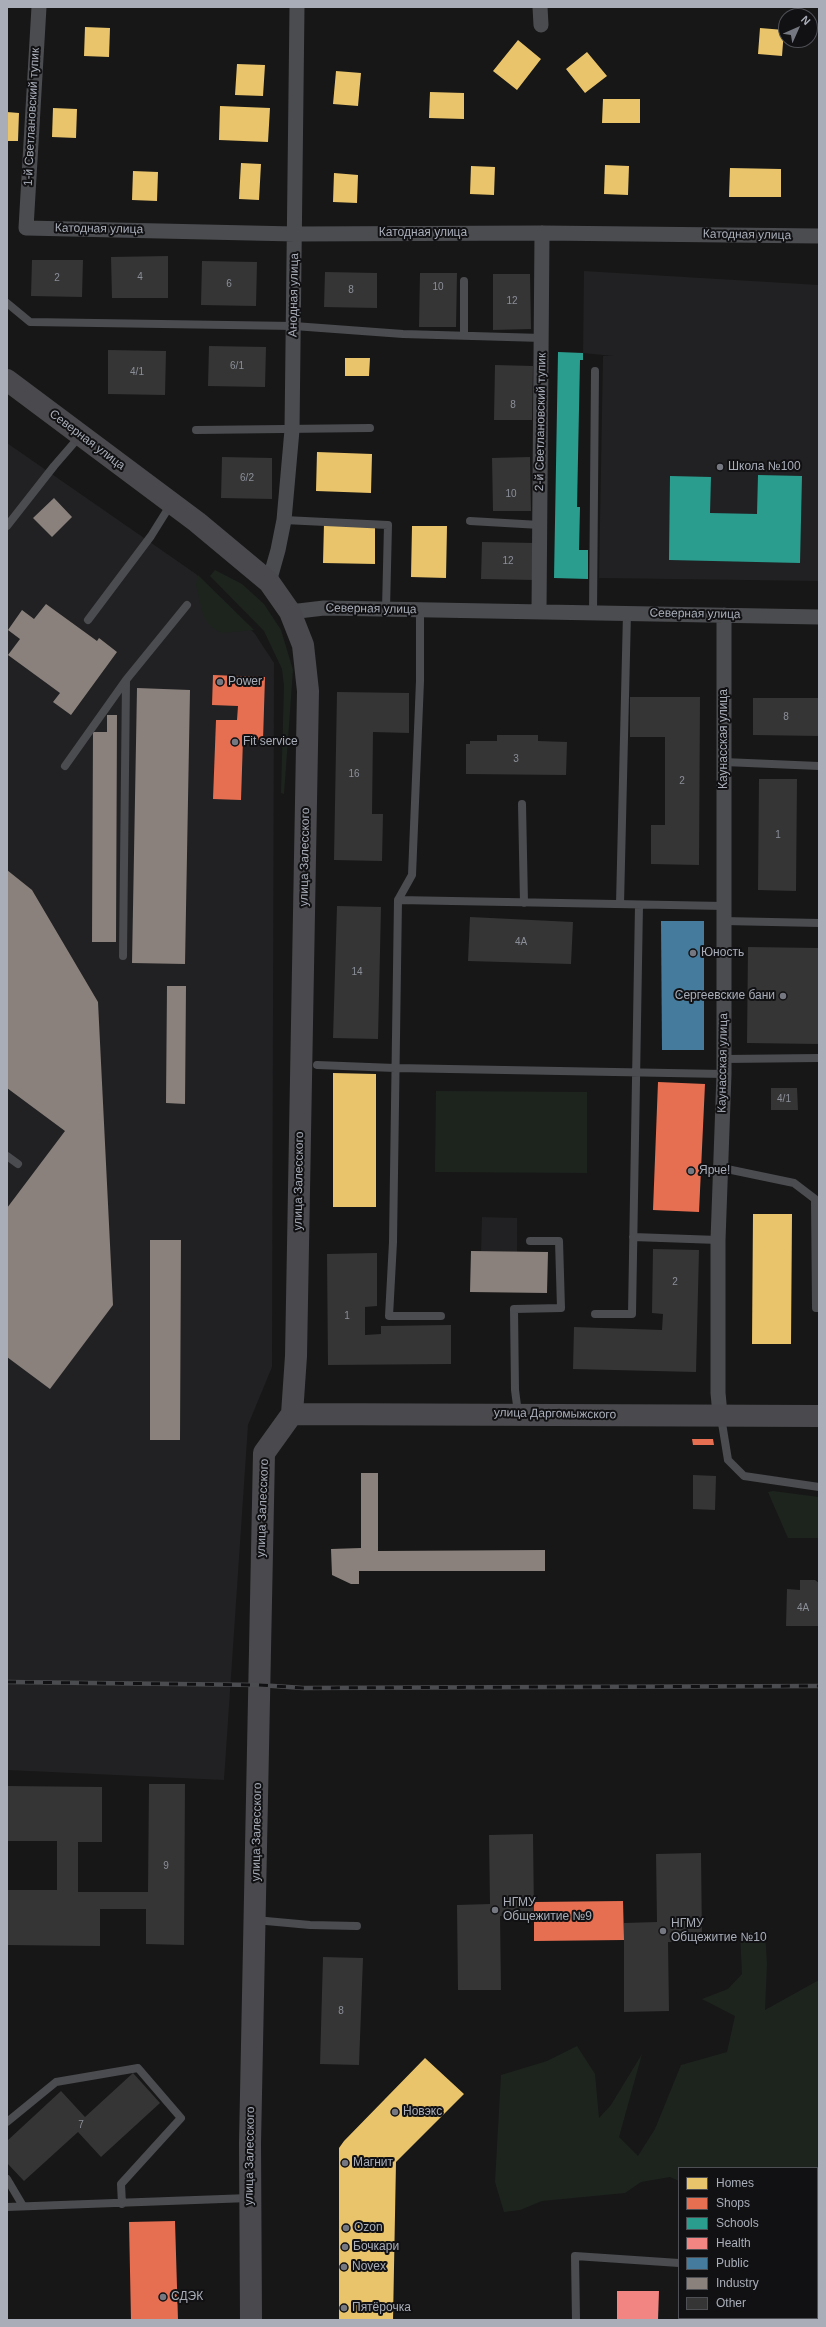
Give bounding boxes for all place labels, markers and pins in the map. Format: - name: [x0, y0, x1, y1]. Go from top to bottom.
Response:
- place label: Школа №100: [728, 460, 801, 474]
- marker: Школа №100: [715, 462, 725, 472]
- place label: Power: [228, 675, 262, 689]
- marker: Power: [215, 677, 225, 687]
- place label: Fit service: [243, 735, 298, 749]
- marker: Fit service: [230, 737, 240, 747]
- place label: Юность: [701, 946, 744, 960]
- marker: Юность: [688, 948, 698, 958]
- place label: Сергеевские бани: [675, 989, 775, 1003]
- marker: Сергеевские бани: [778, 991, 788, 1001]
- place label: Ярче!: [699, 1164, 730, 1178]
- marker: Ярче!: [686, 1166, 696, 1176]
- place label: НГМУ Общежитие №9: [503, 1896, 592, 1924]
- marker: НГМУ Общежитие №9: [490, 1905, 500, 1915]
- place label: НГМУ Общежитие №10: [671, 1917, 767, 1945]
- marker: НГМУ Общежитие №10: [658, 1926, 668, 1936]
- place label: Новэкс: [403, 2105, 442, 2119]
- marker: Новэкс: [390, 2107, 400, 2117]
- place label: Магнит: [353, 2156, 393, 2170]
- marker: Магнит: [340, 2158, 350, 2168]
- place label: Ozon: [354, 2221, 383, 2235]
- marker: Ozon: [341, 2223, 351, 2233]
- place label: Бочкари: [353, 2240, 399, 2254]
- marker: Бочкари: [340, 2242, 350, 2252]
- place label: Novex: [352, 2260, 386, 2274]
- marker: Novex: [339, 2262, 349, 2272]
- place label: СДЭК: [171, 2290, 203, 2304]
- marker: СДЭК: [158, 2292, 168, 2302]
- place label: Пятёрочка: [352, 2301, 411, 2315]
- marker: Пятёрочка: [339, 2303, 349, 2313]

